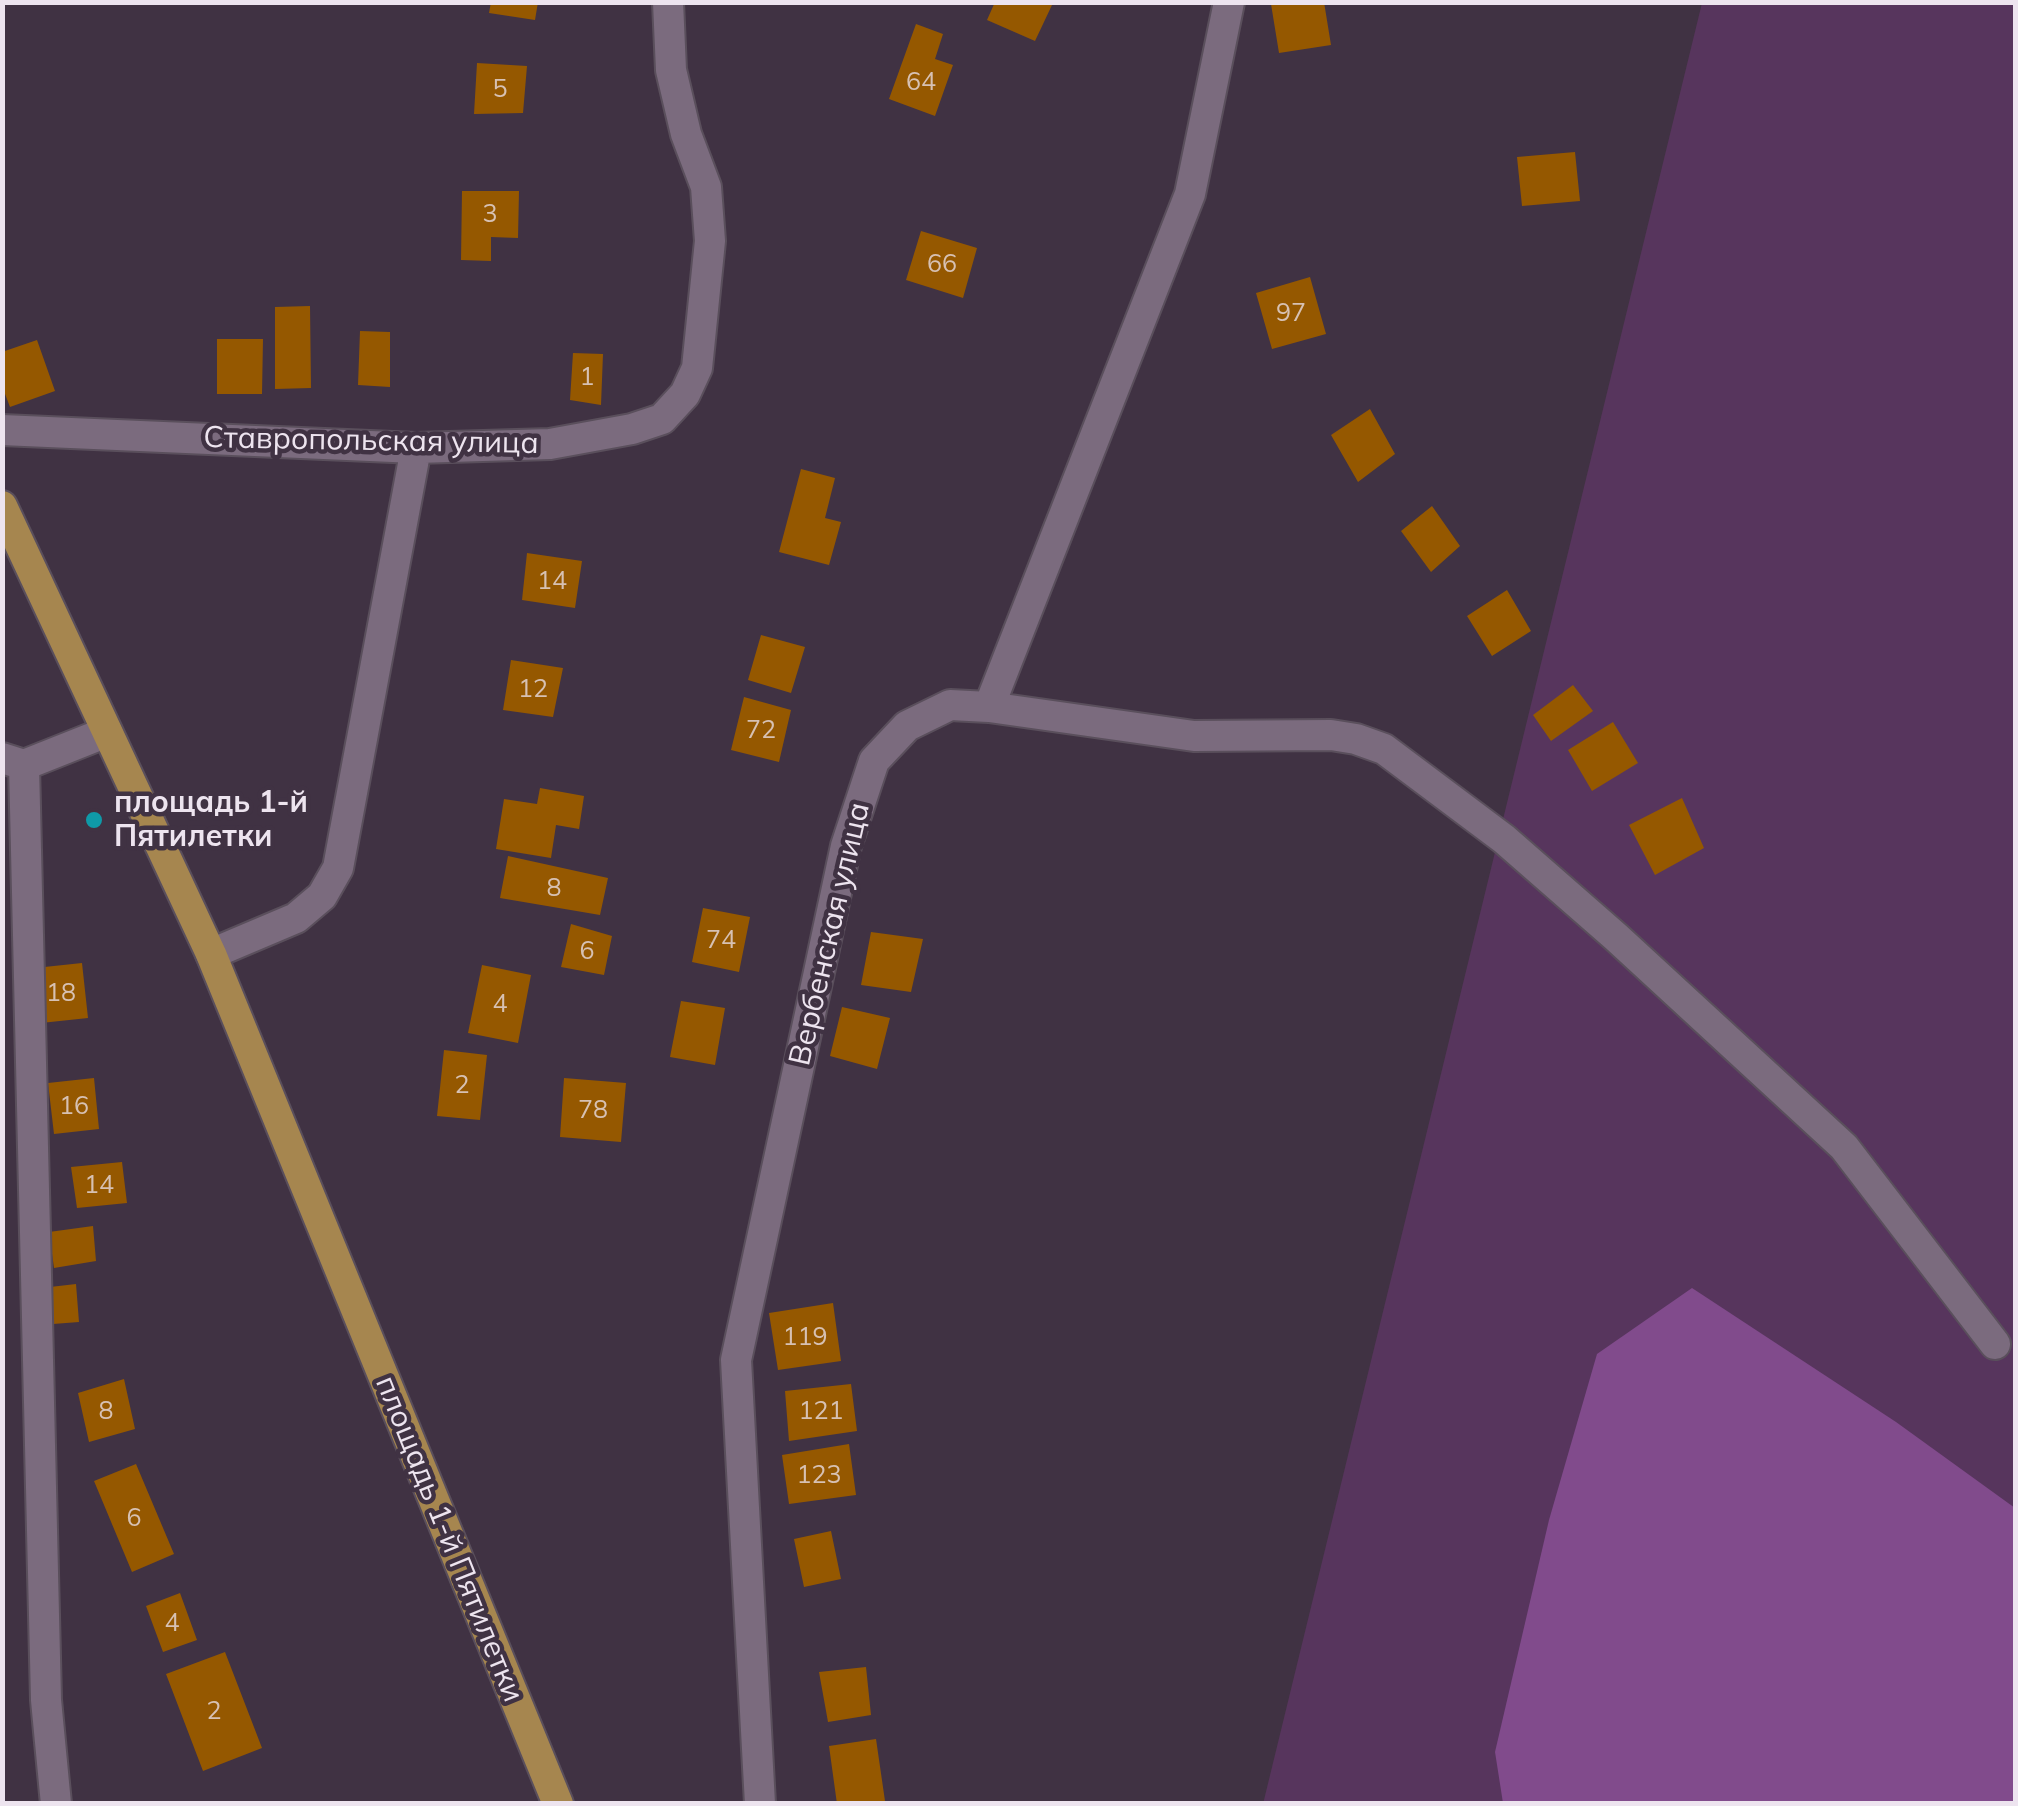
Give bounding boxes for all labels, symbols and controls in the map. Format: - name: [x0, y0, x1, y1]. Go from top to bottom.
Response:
- house number: 64: [906, 67, 936, 97]
- house number: 5: [493, 74, 507, 104]
- house number: 3: [483, 199, 497, 229]
- house number: 66: [927, 249, 957, 279]
- house number: 97: [1276, 298, 1306, 328]
- house number: 1: [580, 362, 594, 392]
- street label: Ставропольская улица: [203, 420, 539, 462]
- house number: 14: [537, 566, 567, 596]
- house number: 12: [518, 674, 548, 704]
- house number: 72: [746, 715, 776, 745]
- place label: площадь 1-й Пятилетки: [114, 785, 308, 856]
- street label: Вербенская улица: [782, 799, 878, 1069]
- marker: площадь 1-й Пятилетки: [83, 809, 105, 831]
- house number: 8: [547, 873, 561, 903]
- house number: 74: [706, 925, 736, 955]
- house number: 6: [580, 936, 594, 966]
- house number: 18: [46, 978, 76, 1008]
- house number: 4: [493, 989, 507, 1019]
- house number: 2: [455, 1070, 469, 1100]
- house number: 16: [59, 1091, 89, 1121]
- house number: 78: [578, 1095, 608, 1125]
- house number: 14: [84, 1170, 114, 1200]
- house number: 119: [783, 1322, 827, 1352]
- street label: площадь 1-й Пятилетки: [367, 1371, 531, 1707]
- house number: 8: [99, 1396, 113, 1426]
- house number: 121: [799, 1396, 843, 1426]
- house number: 123: [797, 1460, 841, 1490]
- house number: 6: [127, 1503, 141, 1533]
- house number: 4: [165, 1608, 179, 1638]
- house number: 2: [207, 1696, 221, 1726]

